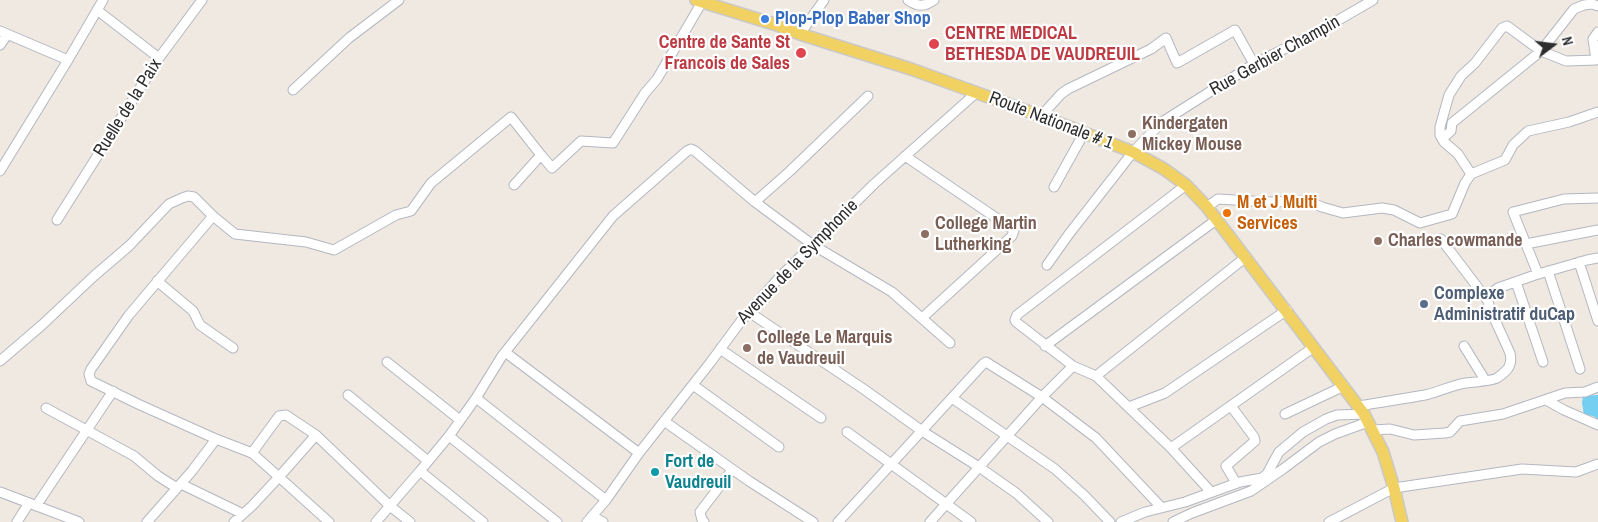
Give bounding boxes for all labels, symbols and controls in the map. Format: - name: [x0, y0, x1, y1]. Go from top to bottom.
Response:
- place label: Plop-Plop Baber Shop: [775, 8, 931, 30]
- street label: Rue Gerbier Champin: [1206, 11, 1344, 101]
- marker: Plop-Plop Baber Shop: [759, 13, 771, 25]
- north arrow: [1528, 20, 1578, 70]
- place label: CENTRE MEDICAL BETHESDA DE VAUDREUIL: [945, 23, 1140, 66]
- place label: Centre de Sante St Francois de Sales: [659, 32, 790, 74]
- text: N: [1558, 35, 1577, 47]
- marker: CENTRE MEDICAL BETHESDA DE VAUDREUIL: [927, 37, 941, 51]
- marker: Centre de Sante St Francois de Sales: [794, 46, 808, 60]
- street label: Ruelle de la Paix: [89, 55, 167, 161]
- street label: Route Nationale # 1: [986, 87, 1116, 155]
- place label: Kindergaten Mickey Mouse: [1142, 113, 1242, 156]
- marker: Kindergaten Mickey Mouse: [1126, 128, 1138, 140]
- place label: M et J Multi Services: [1237, 192, 1317, 234]
- street label: Avenue de la Symphonie: [733, 195, 863, 329]
- marker: M et J Multi Services: [1221, 207, 1233, 219]
- place label: College Martin Lutherking: [935, 213, 1037, 255]
- marker: College Martin Lutherking: [919, 228, 931, 240]
- place label: Charles cowmande: [1388, 230, 1523, 252]
- marker: Charles cowmande: [1372, 235, 1384, 247]
- place label: Complexe Administratif duCap: [1434, 283, 1575, 326]
- marker: Complexe Administratif duCap: [1418, 298, 1430, 310]
- place label: College Le Marquis de Vaudreuil: [757, 327, 892, 369]
- marker: College Le Marquis de Vaudreuil: [741, 342, 753, 354]
- place label: Fort de Vaudreuil: [665, 451, 731, 494]
- marker: Fort de Vaudreuil: [649, 466, 661, 478]

